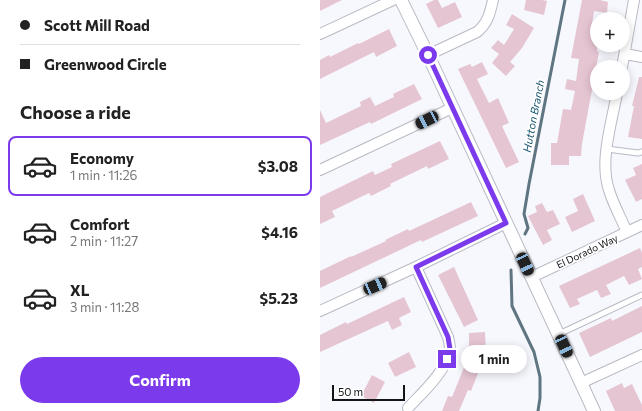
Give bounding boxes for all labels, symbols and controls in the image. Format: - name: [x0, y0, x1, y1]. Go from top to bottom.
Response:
- map controls: [590, 12, 630, 100]
- button: +: [590, 12, 630, 52]
- text: Scott Mill Road: [44, 16, 150, 34]
- route start: [419, 46, 437, 64]
- text: Greenwood Circle: [44, 55, 167, 73]
- button: −: [590, 60, 630, 100]
- water label: Hutton Branch: [520, 79, 546, 153]
- text: Choose a ride: [20, 101, 131, 123]
- car: [414, 109, 440, 131]
- icon: car: [22, 148, 58, 184]
- text: Economy: [70, 149, 134, 167]
- text: $3.08: [258, 157, 298, 175]
- text: 1 min · 11:26: [70, 167, 137, 183]
- icon: car: [22, 214, 58, 250]
- text: Comfort: [70, 215, 130, 233]
- text: $4.16: [261, 223, 298, 241]
- street label: El Dorado Way: [554, 232, 620, 270]
- text: 2 min · 11:27: [70, 233, 138, 249]
- car: [514, 251, 536, 277]
- car: [362, 276, 388, 296]
- icon: car: [22, 280, 58, 316]
- text: XL: [70, 281, 89, 299]
- text: $5.23: [260, 289, 298, 307]
- text: 3 min · 11:28: [70, 299, 139, 315]
- car: [553, 333, 575, 359]
- callout: 1 min: [461, 345, 527, 373]
- route end: [438, 350, 456, 368]
- text: 1 min: [479, 351, 509, 367]
- button: Confirm: [20, 357, 300, 403]
- scale bar: [332, 383, 405, 402]
- text: 50 m: [338, 385, 363, 398]

